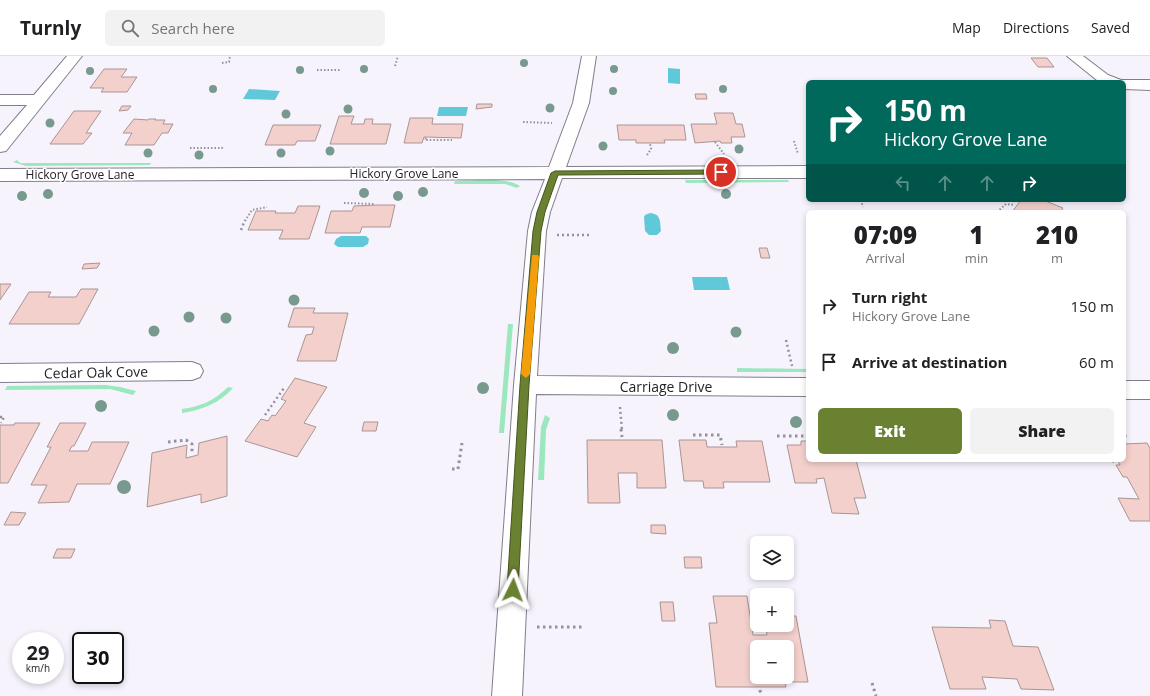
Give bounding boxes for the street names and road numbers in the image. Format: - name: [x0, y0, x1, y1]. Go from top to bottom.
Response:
- street label: Hickory Grove Lane: [350, 165, 459, 182]
- street label: Hickory Grove Lane: [26, 166, 135, 183]
- street label: Cedar Oak Cove: [44, 362, 148, 382]
- street label: Carriage Drive: [620, 377, 712, 396]

